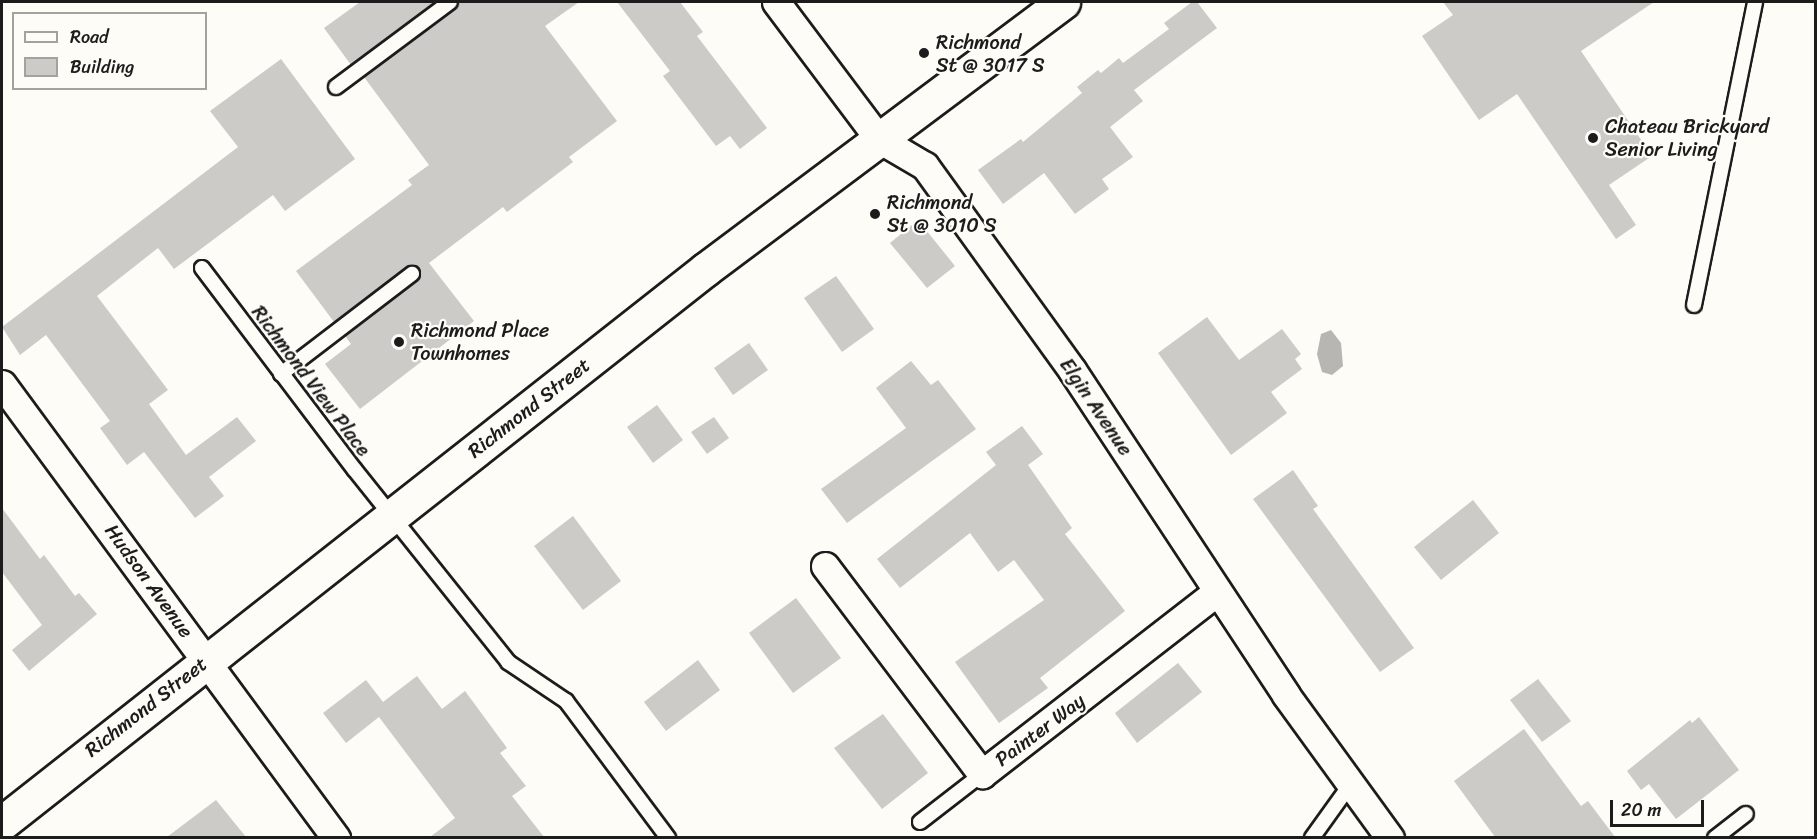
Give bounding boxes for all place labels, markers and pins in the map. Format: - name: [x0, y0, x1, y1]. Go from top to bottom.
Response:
- place label: Richmond St @ 3017 S: [936, 30, 1044, 77]
- marker: Richmond St @ 3017 S: [917, 46, 931, 60]
- place label: Chateau Brickyard Senior Living: [1605, 114, 1769, 161]
- marker: Chateau Brickyard Senior Living: [1586, 131, 1600, 145]
- place label: Richmond St @ 3010 S: [887, 190, 997, 237]
- marker: Richmond St @ 3010 S: [868, 207, 882, 221]
- place label: Richmond Place Townhomes: [411, 318, 549, 365]
- marker: Richmond Place Townhomes: [392, 335, 406, 349]

